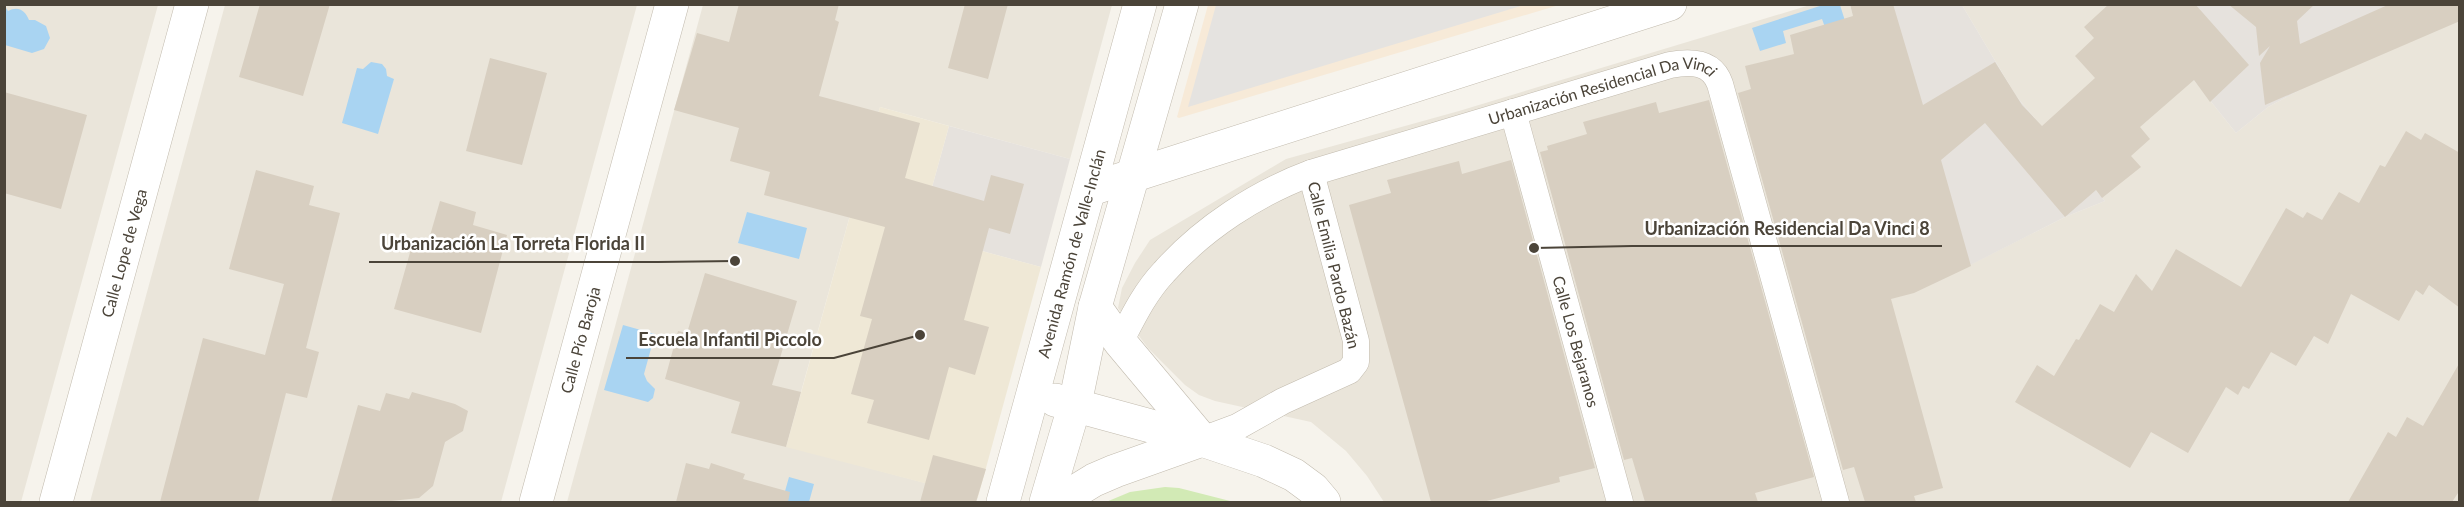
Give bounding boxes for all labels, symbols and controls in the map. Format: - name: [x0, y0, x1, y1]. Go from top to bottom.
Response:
- street label: Urbanización Residencial Da Vinci: [1486, 53, 1722, 128]
- street label: Avenida Ramón de Valle-Inclán: [1033, 147, 1109, 360]
- street label: Calle Emilia Pardo Bazán: [1305, 179, 1364, 350]
- street label: Calle Lope de Vega: [97, 187, 150, 319]
- callout: Urbanización Residencial Da Vinci 8: [1632, 210, 1942, 246]
- text: Urbanización Residencial Da Vinci 8: [1644, 217, 1930, 239]
- callout: Urbanización La Torreta Florida II: [369, 226, 658, 262]
- text: Urbanización La Torreta Florida II: [381, 232, 645, 254]
- street label: Calle Los Bejaranos: [1549, 273, 1604, 409]
- street label: Calle Pío Baroja: [556, 284, 603, 395]
- callout: Escuela Infantil Piccolo: [626, 322, 834, 358]
- text: Escuela Infantil Piccolo: [638, 328, 822, 350]

